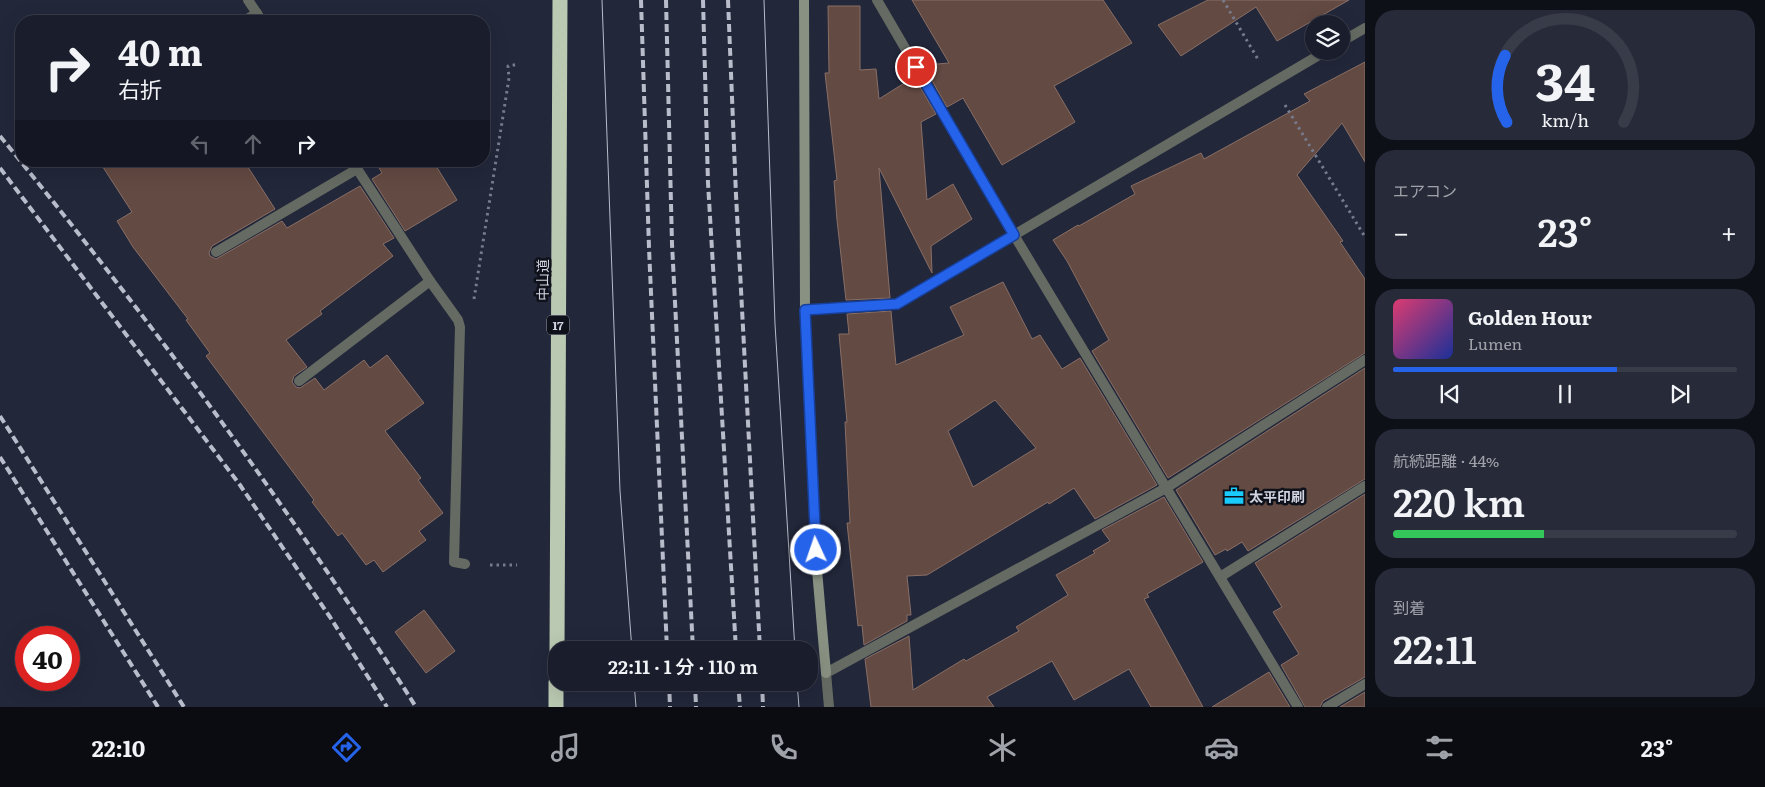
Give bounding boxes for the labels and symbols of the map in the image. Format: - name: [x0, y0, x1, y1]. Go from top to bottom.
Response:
- pin: [895, 46, 937, 88]
- street label: 中山道: [532, 259, 552, 301]
- road number: 17: [547, 316, 569, 334]
- office icon: 太平印刷: [1223, 485, 1245, 507]
- place label: 太平印刷: [1249, 486, 1305, 506]
- position arrow: [789, 523, 841, 575]
- speed limit sign: 40: [15, 626, 80, 691]

